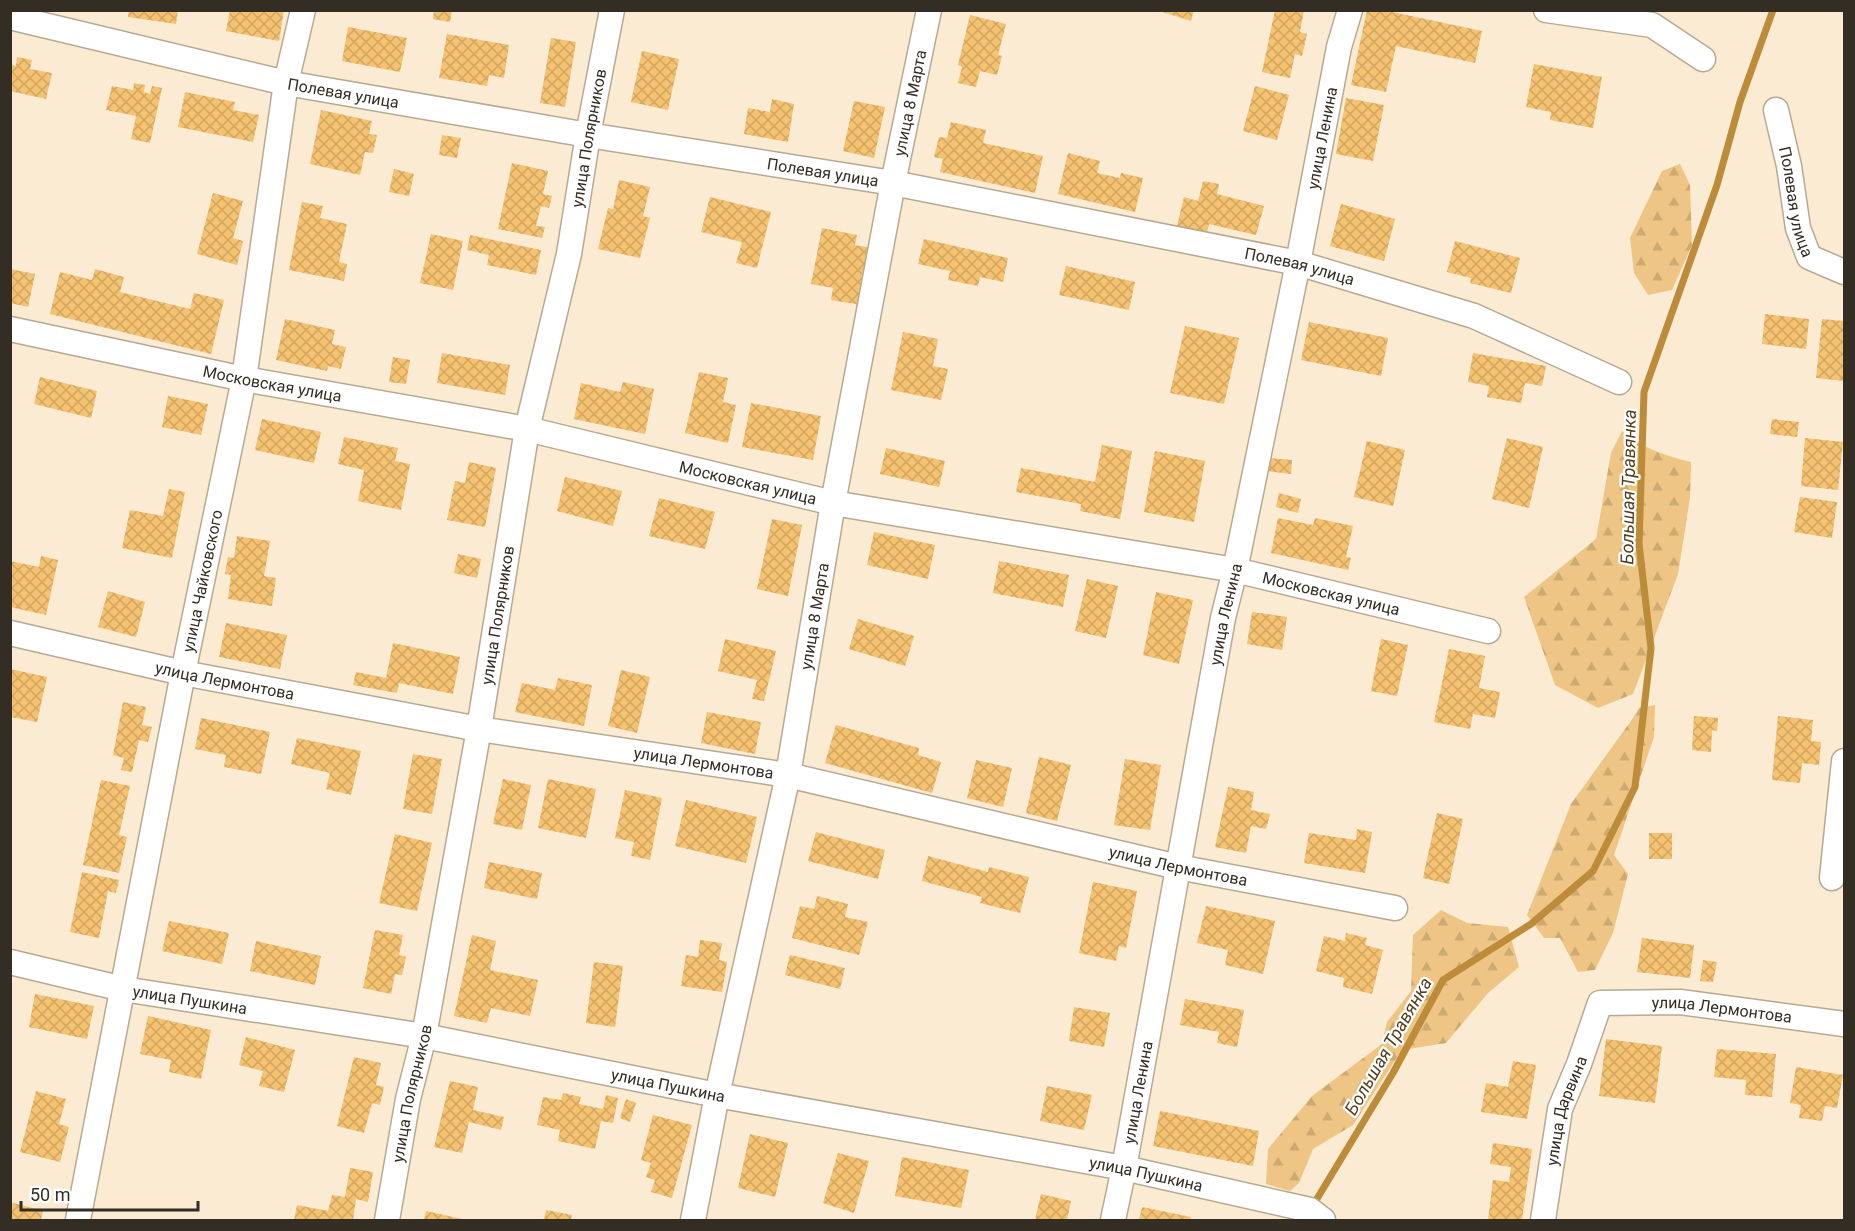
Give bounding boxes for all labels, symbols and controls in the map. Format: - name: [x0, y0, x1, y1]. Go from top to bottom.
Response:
- street label: улица 8 Марта: [889, 48, 930, 158]
- street label: улица Полярников: [567, 67, 610, 209]
- street label: Полевая улица: [286, 74, 401, 112]
- street label: улица Ленина: [1303, 85, 1341, 191]
- street label: Полевая улица: [1775, 145, 1818, 260]
- street label: Полевая улица: [766, 154, 880, 190]
- street label: Полевая улица: [1243, 243, 1357, 289]
- street label: Московская улица: [201, 361, 343, 406]
- water label: Большая Травянка: [1616, 409, 1640, 565]
- street label: Московская улица: [677, 457, 819, 508]
- street label: улица Чайковского: [178, 508, 226, 654]
- street label: улица Полярников: [477, 544, 518, 686]
- street label: улица 8 Марта: [796, 561, 832, 671]
- street label: улица Ленина: [1205, 562, 1246, 667]
- street label: Московская улица: [1261, 567, 1402, 619]
- street label: улица Лермонтова: [153, 657, 296, 703]
- street label: улица Лермонтова: [632, 743, 775, 782]
- street label: улица Лермонтова: [1107, 842, 1249, 889]
- water label: Большая Травянка: [1340, 974, 1436, 1118]
- street label: улица Пушкина: [131, 981, 249, 1018]
- street label: улица Лермонтова: [1652, 992, 1793, 1026]
- street label: улица Полярников: [388, 1023, 435, 1164]
- street label: улица Ленина: [1119, 1039, 1156, 1145]
- street label: улица Дарвина: [1542, 1054, 1591, 1167]
- street label: улица Пушкина: [610, 1064, 727, 1106]
- street label: улица Пушкина: [1088, 1152, 1205, 1195]
- scale bar: [21, 1174, 198, 1212]
- text: 50 m: [30, 1184, 70, 1205]

